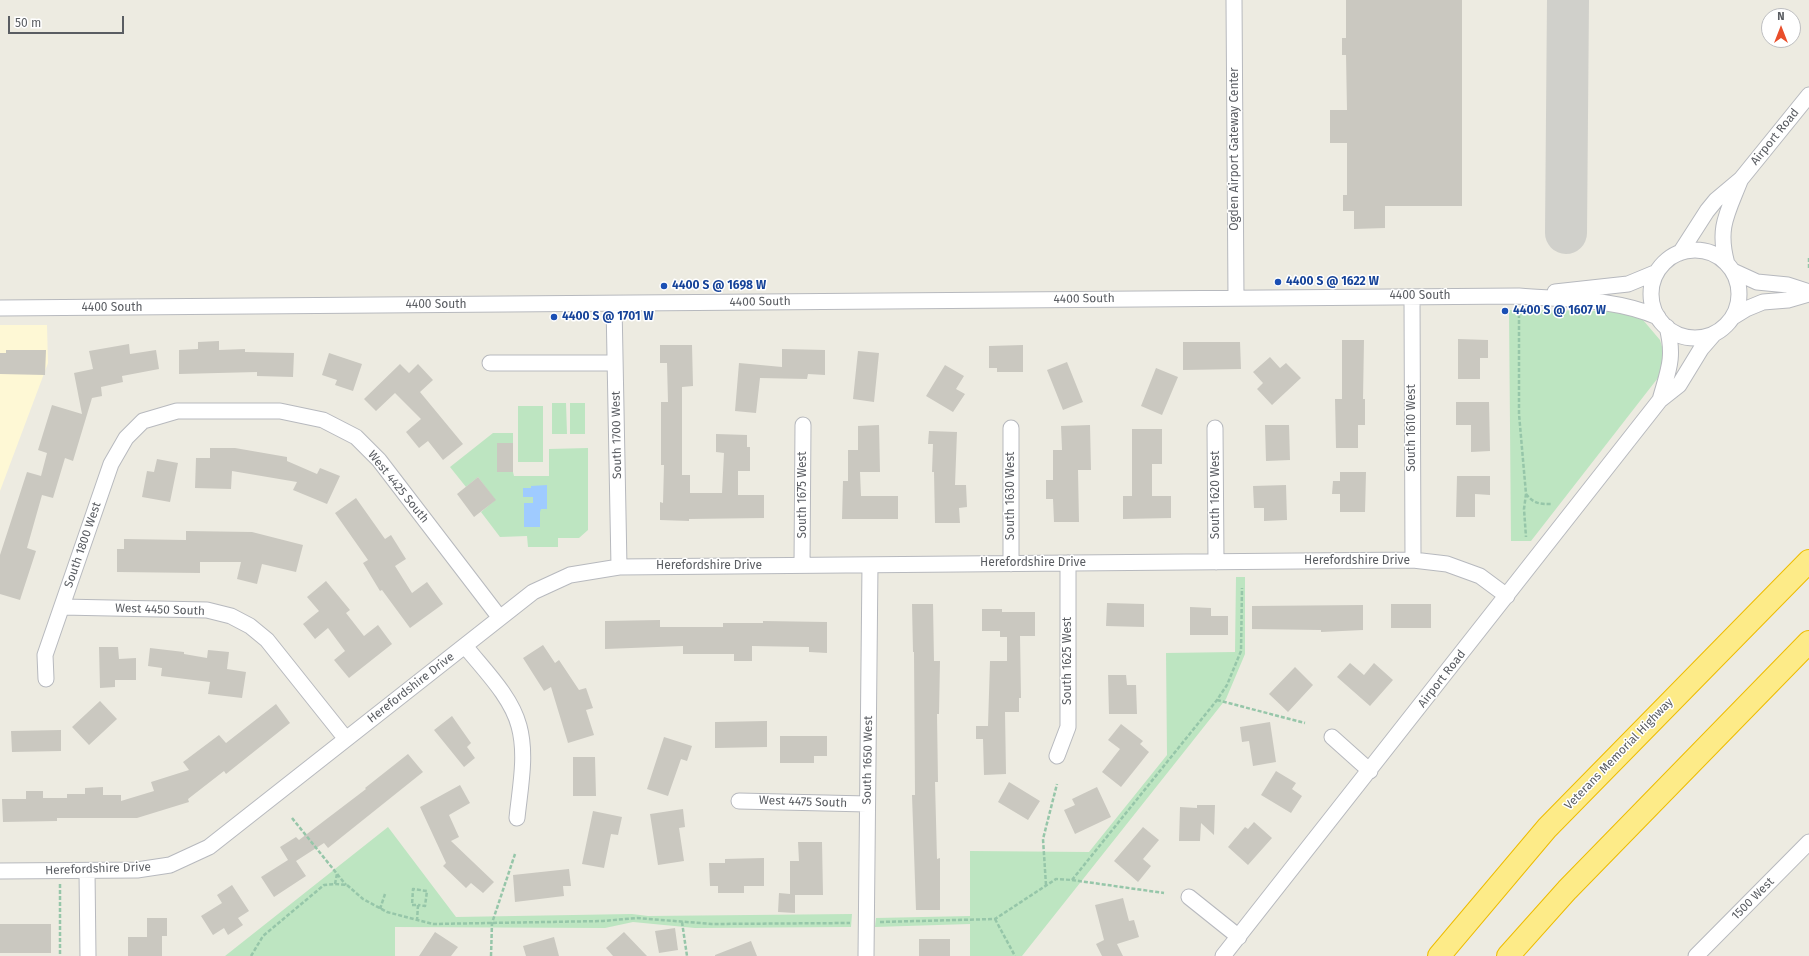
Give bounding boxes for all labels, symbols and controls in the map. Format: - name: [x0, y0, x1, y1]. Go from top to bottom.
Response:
- scale bar: [10, 8, 126, 34]
- north arrow: [1761, 8, 1801, 48]
- text: N: [1777, 10, 1785, 23]
- text: 50 m: [15, 16, 41, 30]
- street label: Ogden Airport Gateway Center: [1228, 67, 1242, 231]
- street label: Airport Road: [1748, 106, 1802, 168]
- place label: 4400 S @ 1622 W: [1286, 275, 1379, 289]
- marker: 4400 S @ 1622 W: [1273, 277, 1283, 287]
- place label: 4400 S @ 1698 W: [672, 279, 766, 293]
- marker: 4400 S @ 1698 W: [659, 281, 669, 291]
- street label: 4400 South: [1389, 289, 1451, 303]
- street label: 4400 South: [1053, 291, 1115, 307]
- street label: 4400 South: [729, 294, 791, 310]
- street label: 4400 South: [405, 298, 467, 312]
- street label: 4400 South: [81, 301, 143, 315]
- place label: 4400 S @ 1607 W: [1513, 304, 1606, 318]
- marker: 4400 S @ 1607 W: [1500, 306, 1510, 316]
- place label: 4400 S @ 1701 W: [562, 310, 654, 324]
- marker: 4400 S @ 1701 W: [549, 312, 559, 322]
- street label: South 1610 West: [1405, 384, 1419, 472]
- street label: South 1700 West: [609, 391, 625, 479]
- street label: West 4425 South: [364, 448, 432, 526]
- street label: South 1620 West: [1209, 451, 1223, 539]
- street label: South 1675 West: [796, 452, 810, 538]
- street label: South 1630 West: [1004, 452, 1018, 540]
- street label: South 1800 West: [62, 500, 104, 590]
- street label: Herefordshire Drive: [1304, 554, 1410, 568]
- street label: Herefordshire Drive: [980, 556, 1086, 570]
- street label: Herefordshire Drive: [656, 559, 762, 573]
- street label: West 4450 South: [115, 601, 205, 619]
- street label: South 1625 West: [1061, 617, 1075, 705]
- street label: Airport Road: [1415, 647, 1469, 711]
- street label: Herefordshire Drive: [365, 650, 457, 726]
- street label: Veterans Memorial Highway: [1562, 695, 1676, 813]
- street label: South 1650 West: [860, 715, 876, 805]
- street label: West 4475 South: [759, 793, 847, 811]
- street label: Herefordshire Drive: [45, 860, 151, 878]
- street label: 1500 West: [1729, 875, 1777, 923]

